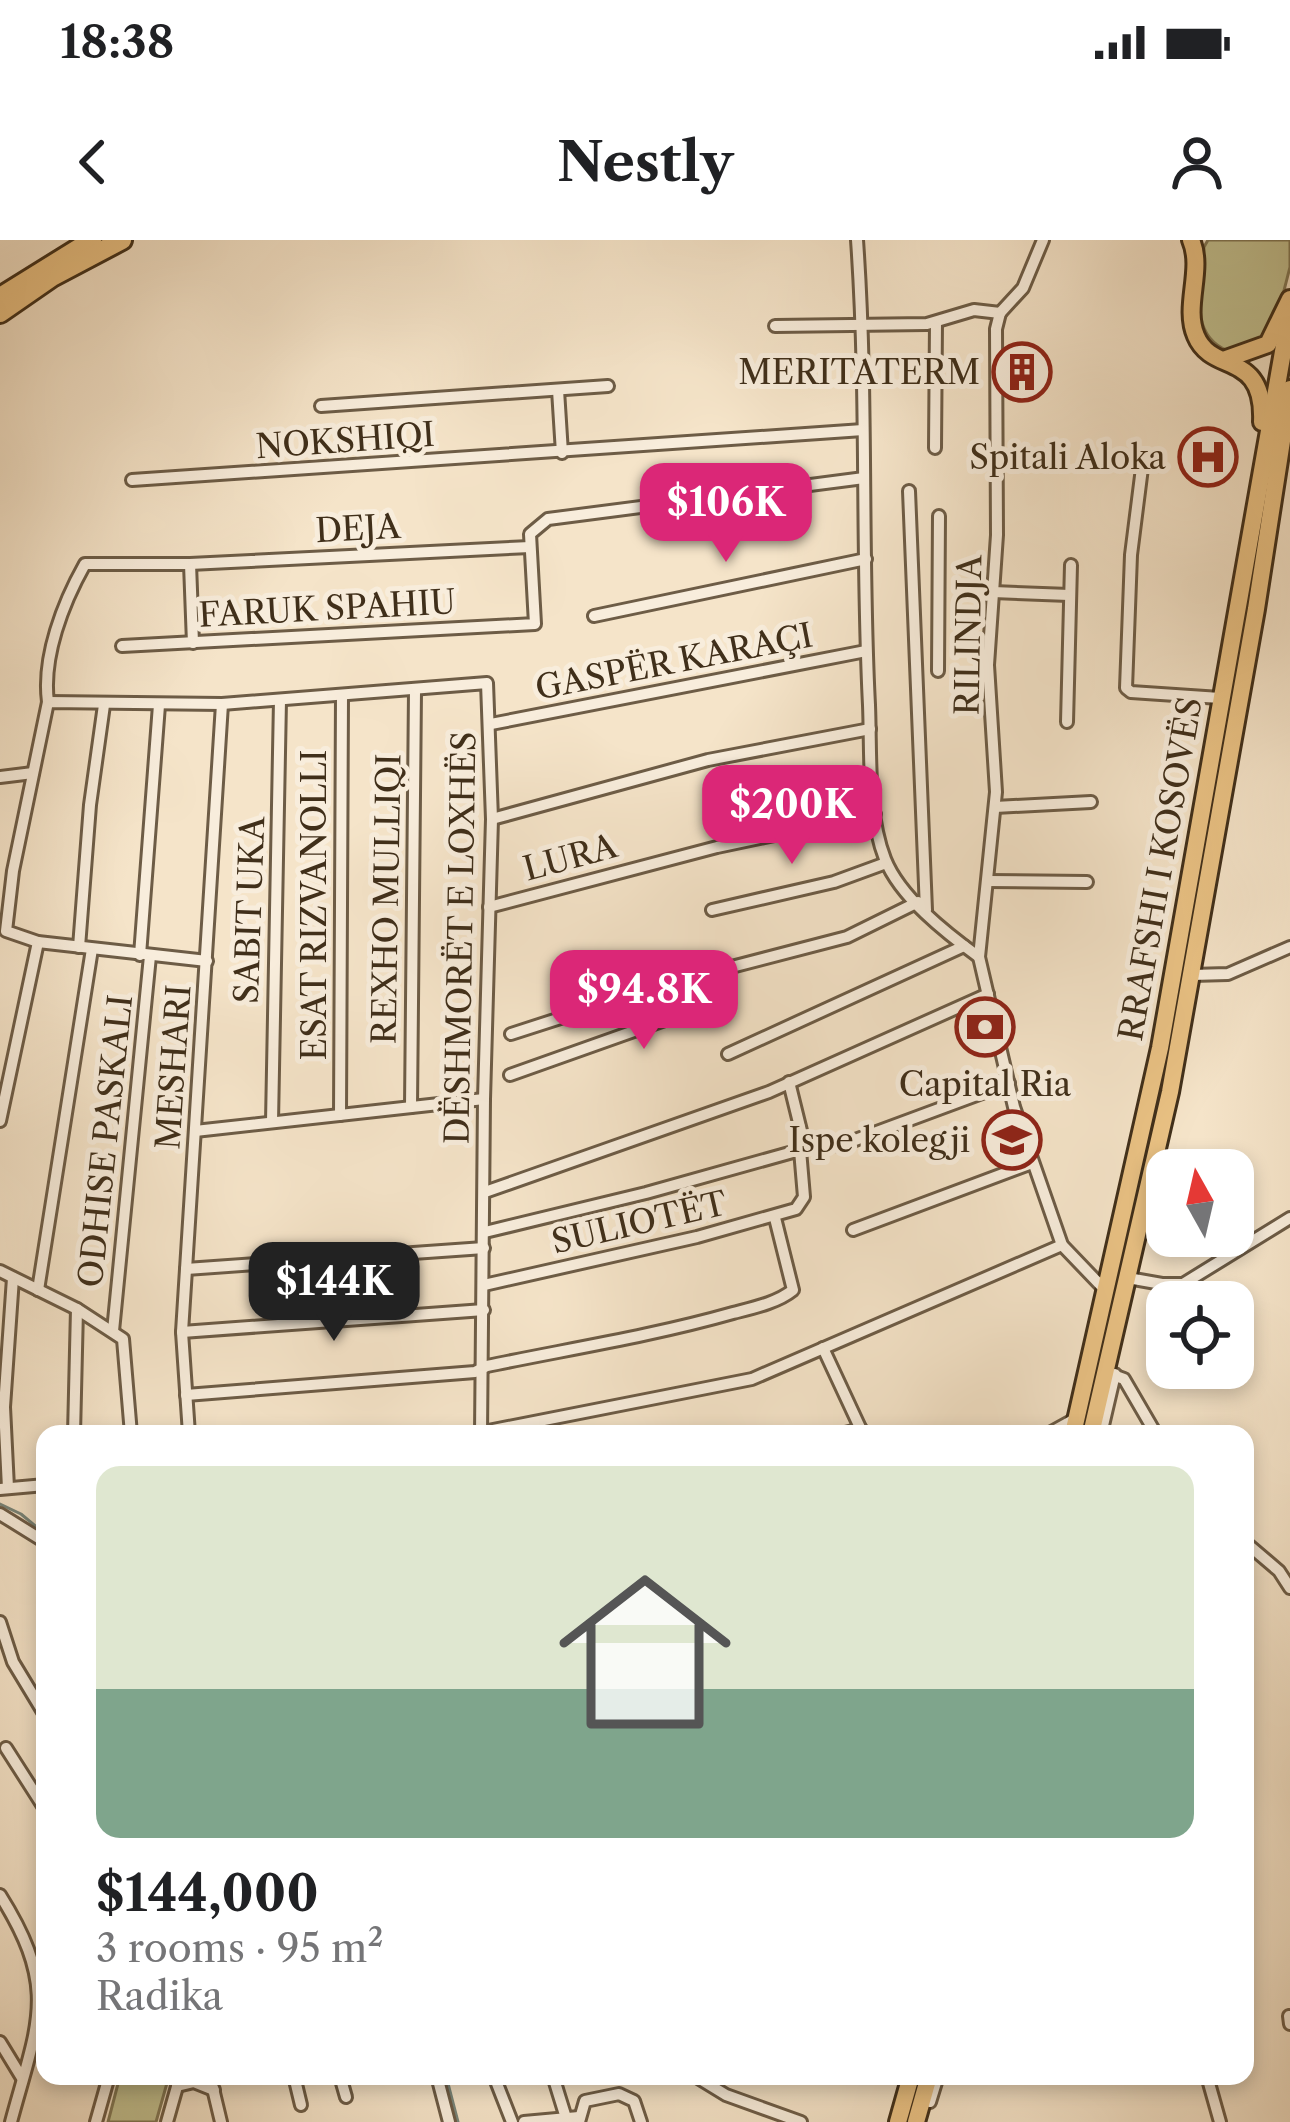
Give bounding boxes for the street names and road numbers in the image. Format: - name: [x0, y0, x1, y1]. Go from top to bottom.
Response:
- street label: NOKSHIQI: [254, 414, 436, 467]
- street label: DEJA: [314, 506, 402, 551]
- street label: RILINDJA: [947, 554, 990, 716]
- street label: FARUK SPAHIU: [197, 581, 457, 636]
- street label: GASPËR KARAÇI: [532, 614, 816, 708]
- street label: RRAFSHI I KOSOVËS: [1110, 694, 1211, 1044]
- street label: DËSHMORËT E LOXHËS: [436, 731, 485, 1145]
- street label: ESAT RIZVANOLLI: [294, 750, 335, 1060]
- street label: REXHO MULLIQI: [363, 753, 410, 1045]
- street label: SABIT UKA: [226, 815, 273, 1004]
- street label: LURA: [519, 825, 622, 890]
- street label: MESHARI: [147, 983, 200, 1151]
- street label: ODHISE PASKALI: [70, 993, 141, 1289]
- street label: SULIOTËT: [548, 1182, 731, 1263]

